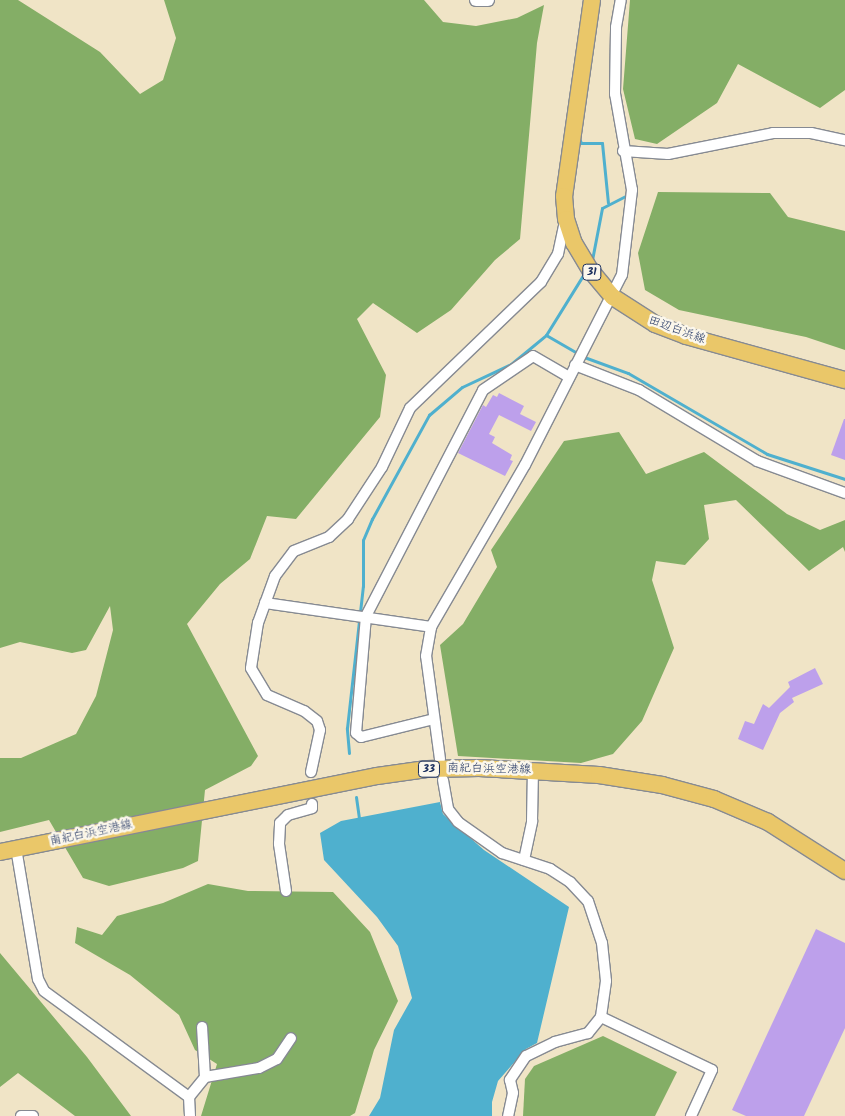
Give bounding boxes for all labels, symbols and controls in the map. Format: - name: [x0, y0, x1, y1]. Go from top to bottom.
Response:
- road number: 31: [582, 264, 602, 280]
- street label: 田辺白浜線: [646, 313, 708, 347]
- road number: 33: [418, 761, 440, 778]
- street label: 南紀白浜空港線: [447, 761, 531, 777]
- street label: 南紀白浜空港線: [48, 817, 134, 849]

